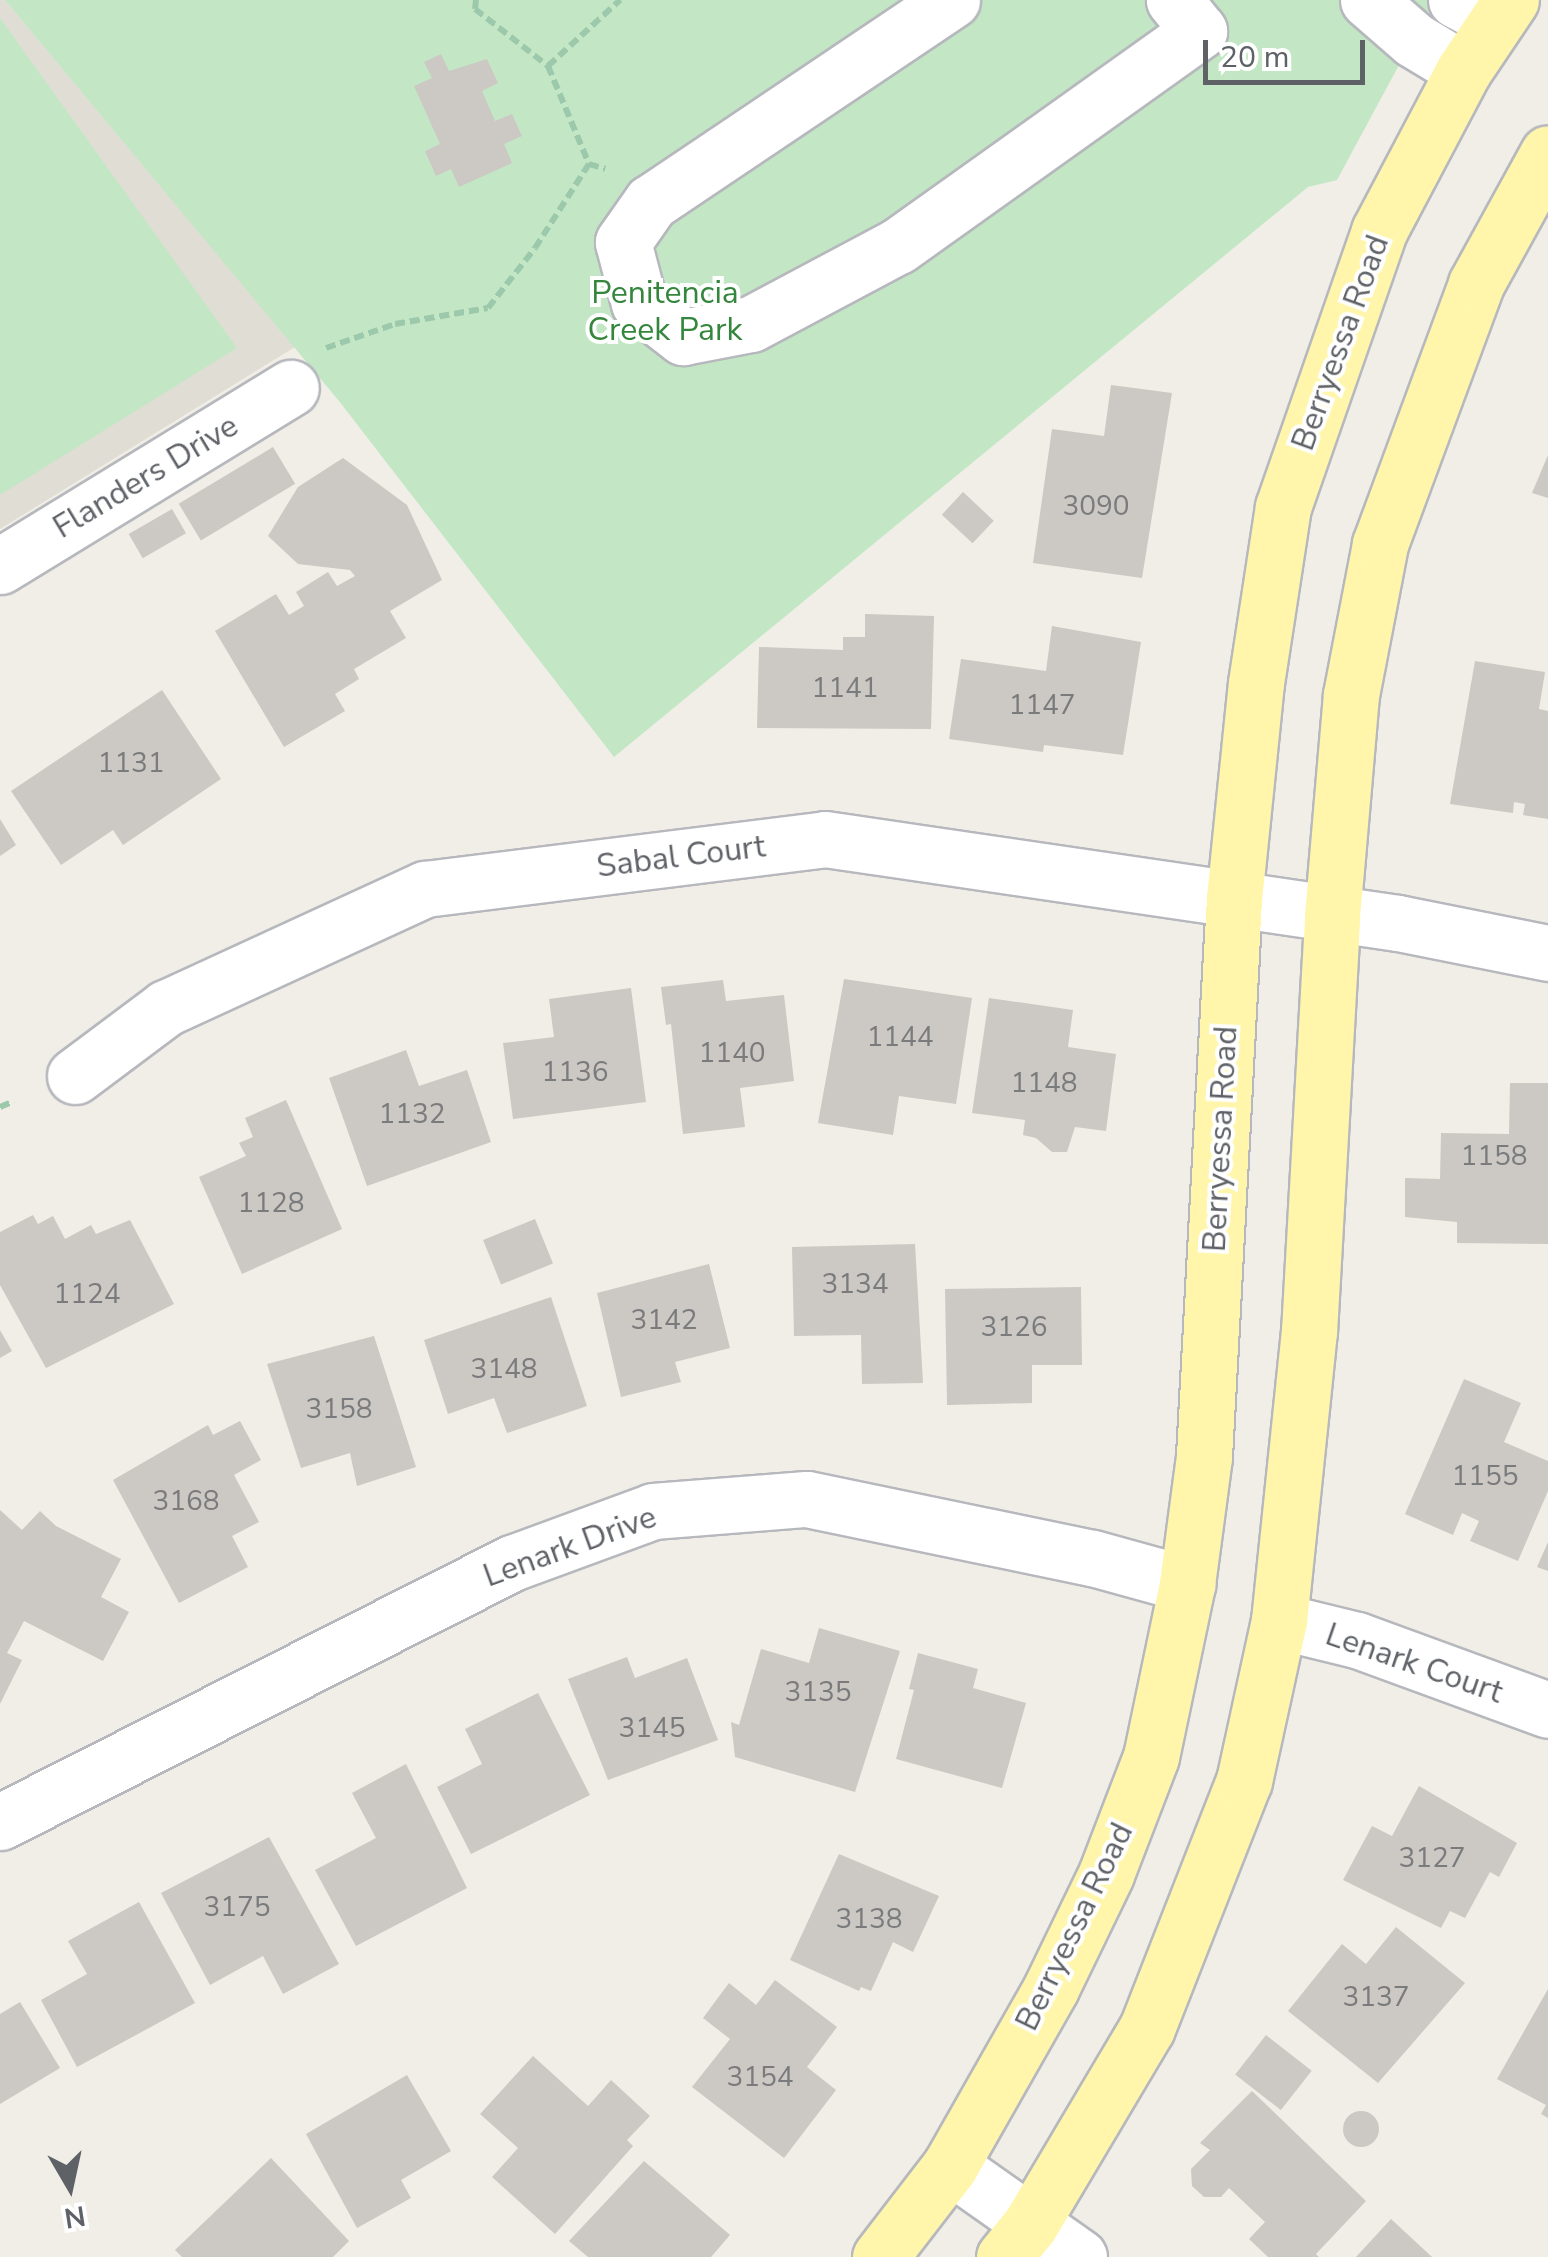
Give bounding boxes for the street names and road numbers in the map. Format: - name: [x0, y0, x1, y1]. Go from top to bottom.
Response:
- street label: Berryessa Road: [1284, 230, 1398, 456]
- street label: Flanders Drive: [47, 407, 245, 547]
- street label: Sabal Court: [594, 828, 768, 886]
- street label: Berryessa Road: [1196, 1025, 1246, 1253]
- street label: Lenark Drive: [478, 1498, 662, 1596]
- street label: Lenark Court: [1320, 1616, 1508, 1712]
- street label: Berryessa Road: [1008, 1817, 1142, 2037]

